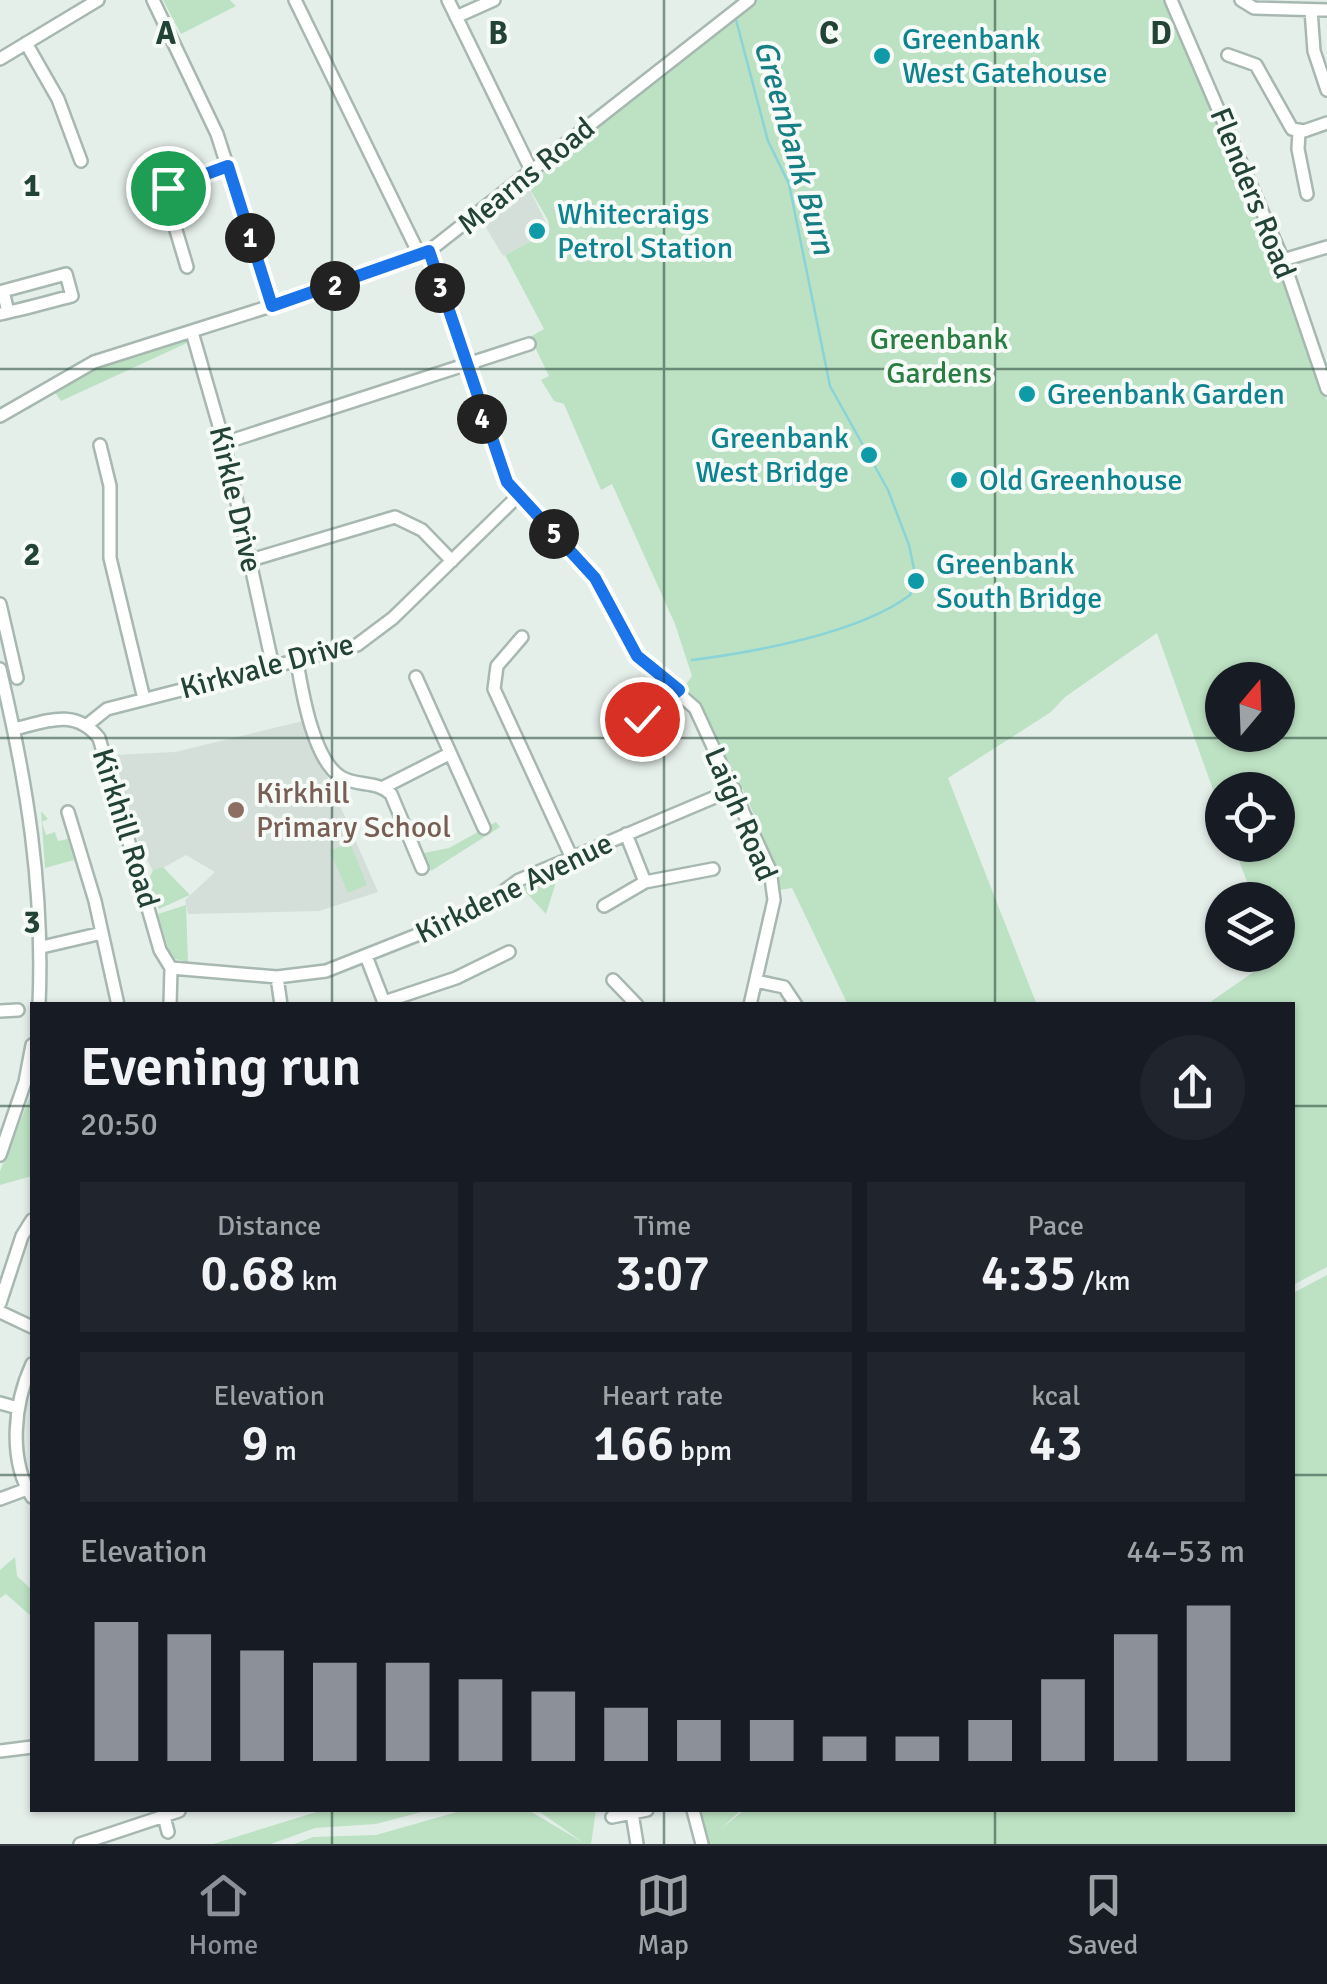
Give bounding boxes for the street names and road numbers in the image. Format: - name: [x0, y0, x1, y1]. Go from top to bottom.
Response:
- street label: Flenders Road: [1201, 102, 1304, 284]
- street label: Mearns Road: [450, 110, 602, 243]
- street label: Kirkle Drive: [201, 422, 270, 576]
- street label: Kirkvale Drive: [176, 626, 358, 707]
- street label: Laigh Road: [696, 742, 785, 887]
- street label: Kirkhill Road: [84, 744, 167, 912]
- street label: Kirkdene Avenue: [410, 825, 619, 952]

